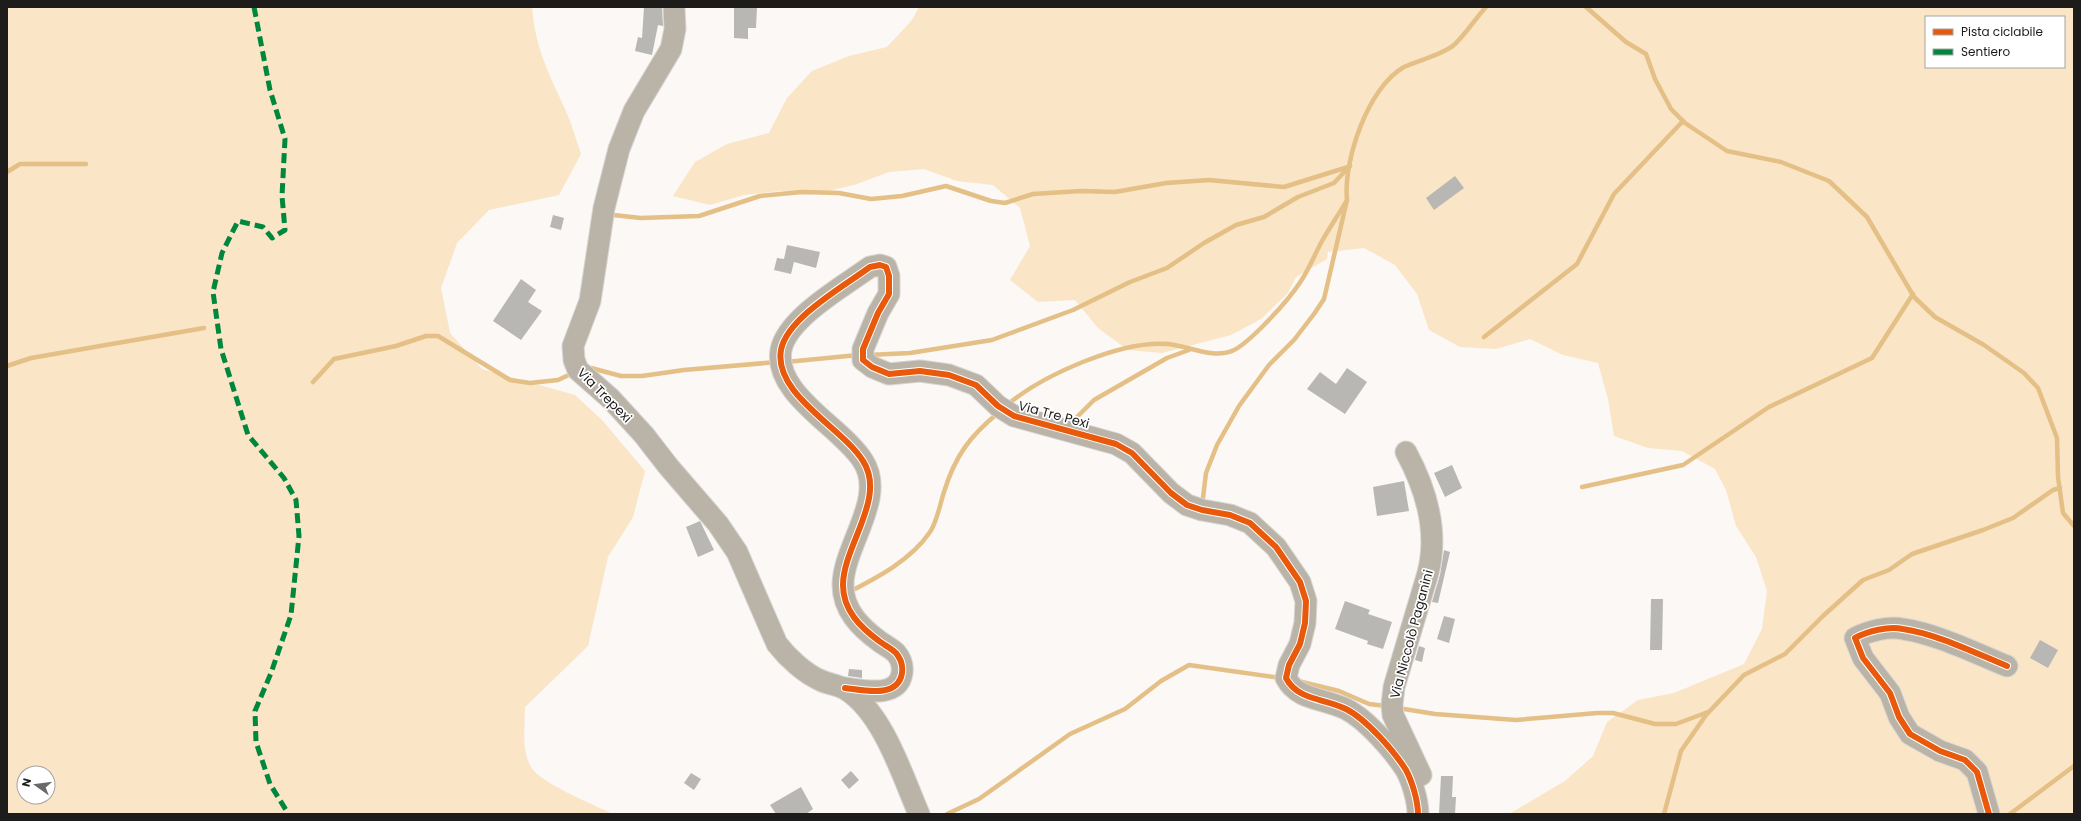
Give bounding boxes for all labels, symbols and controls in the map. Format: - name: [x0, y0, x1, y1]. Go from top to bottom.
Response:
- legend: [1925, 16, 2065, 68]
- text: Pista ciclabile: [1961, 23, 2043, 40]
- text: Sentiero: [1961, 43, 2010, 60]
- street label: Via Trepexi: [573, 364, 636, 427]
- street label: Via Tre Pexi: [1016, 396, 1091, 433]
- street label: Via Niccolò Paganini: [1385, 568, 1438, 701]
- north arrow: [16, 765, 56, 805]
- text: N: [18, 777, 35, 789]

